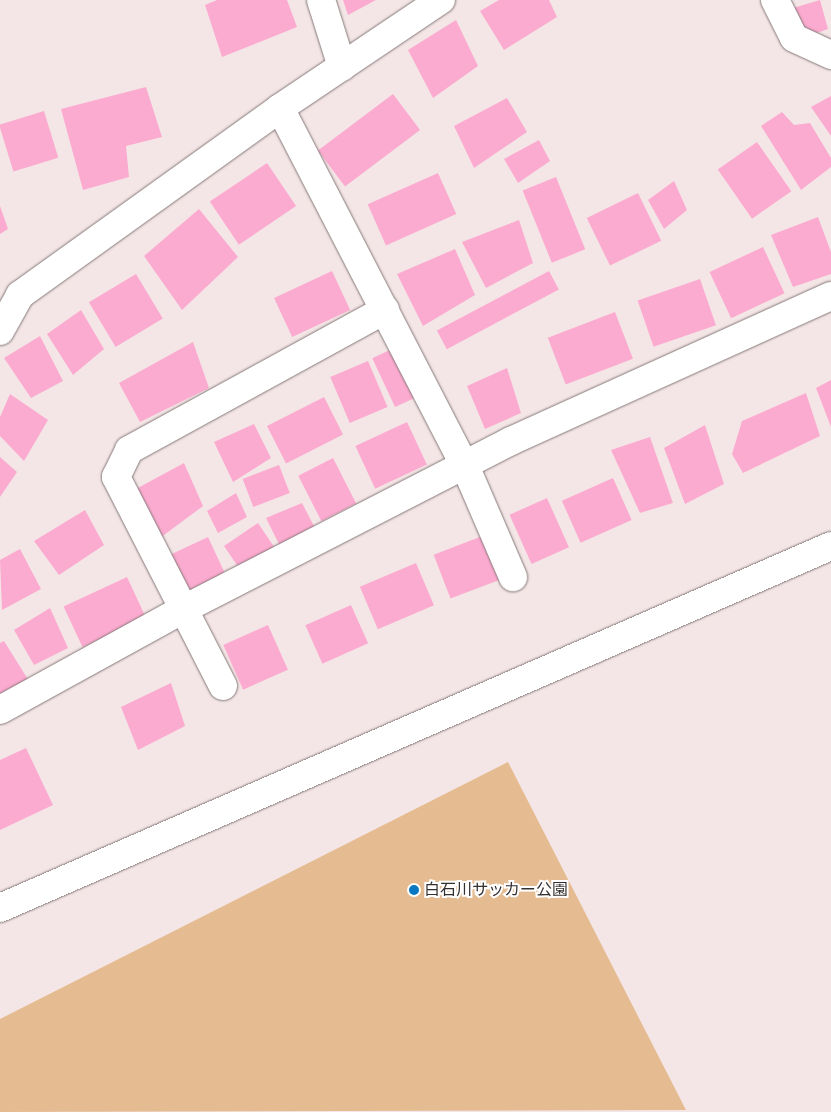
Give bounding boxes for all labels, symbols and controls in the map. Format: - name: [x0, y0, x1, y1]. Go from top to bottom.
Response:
- place label: 白石川サッカー公園: [424, 880, 568, 900]
- marker: 白石川サッカー公園: [408, 884, 420, 896]

